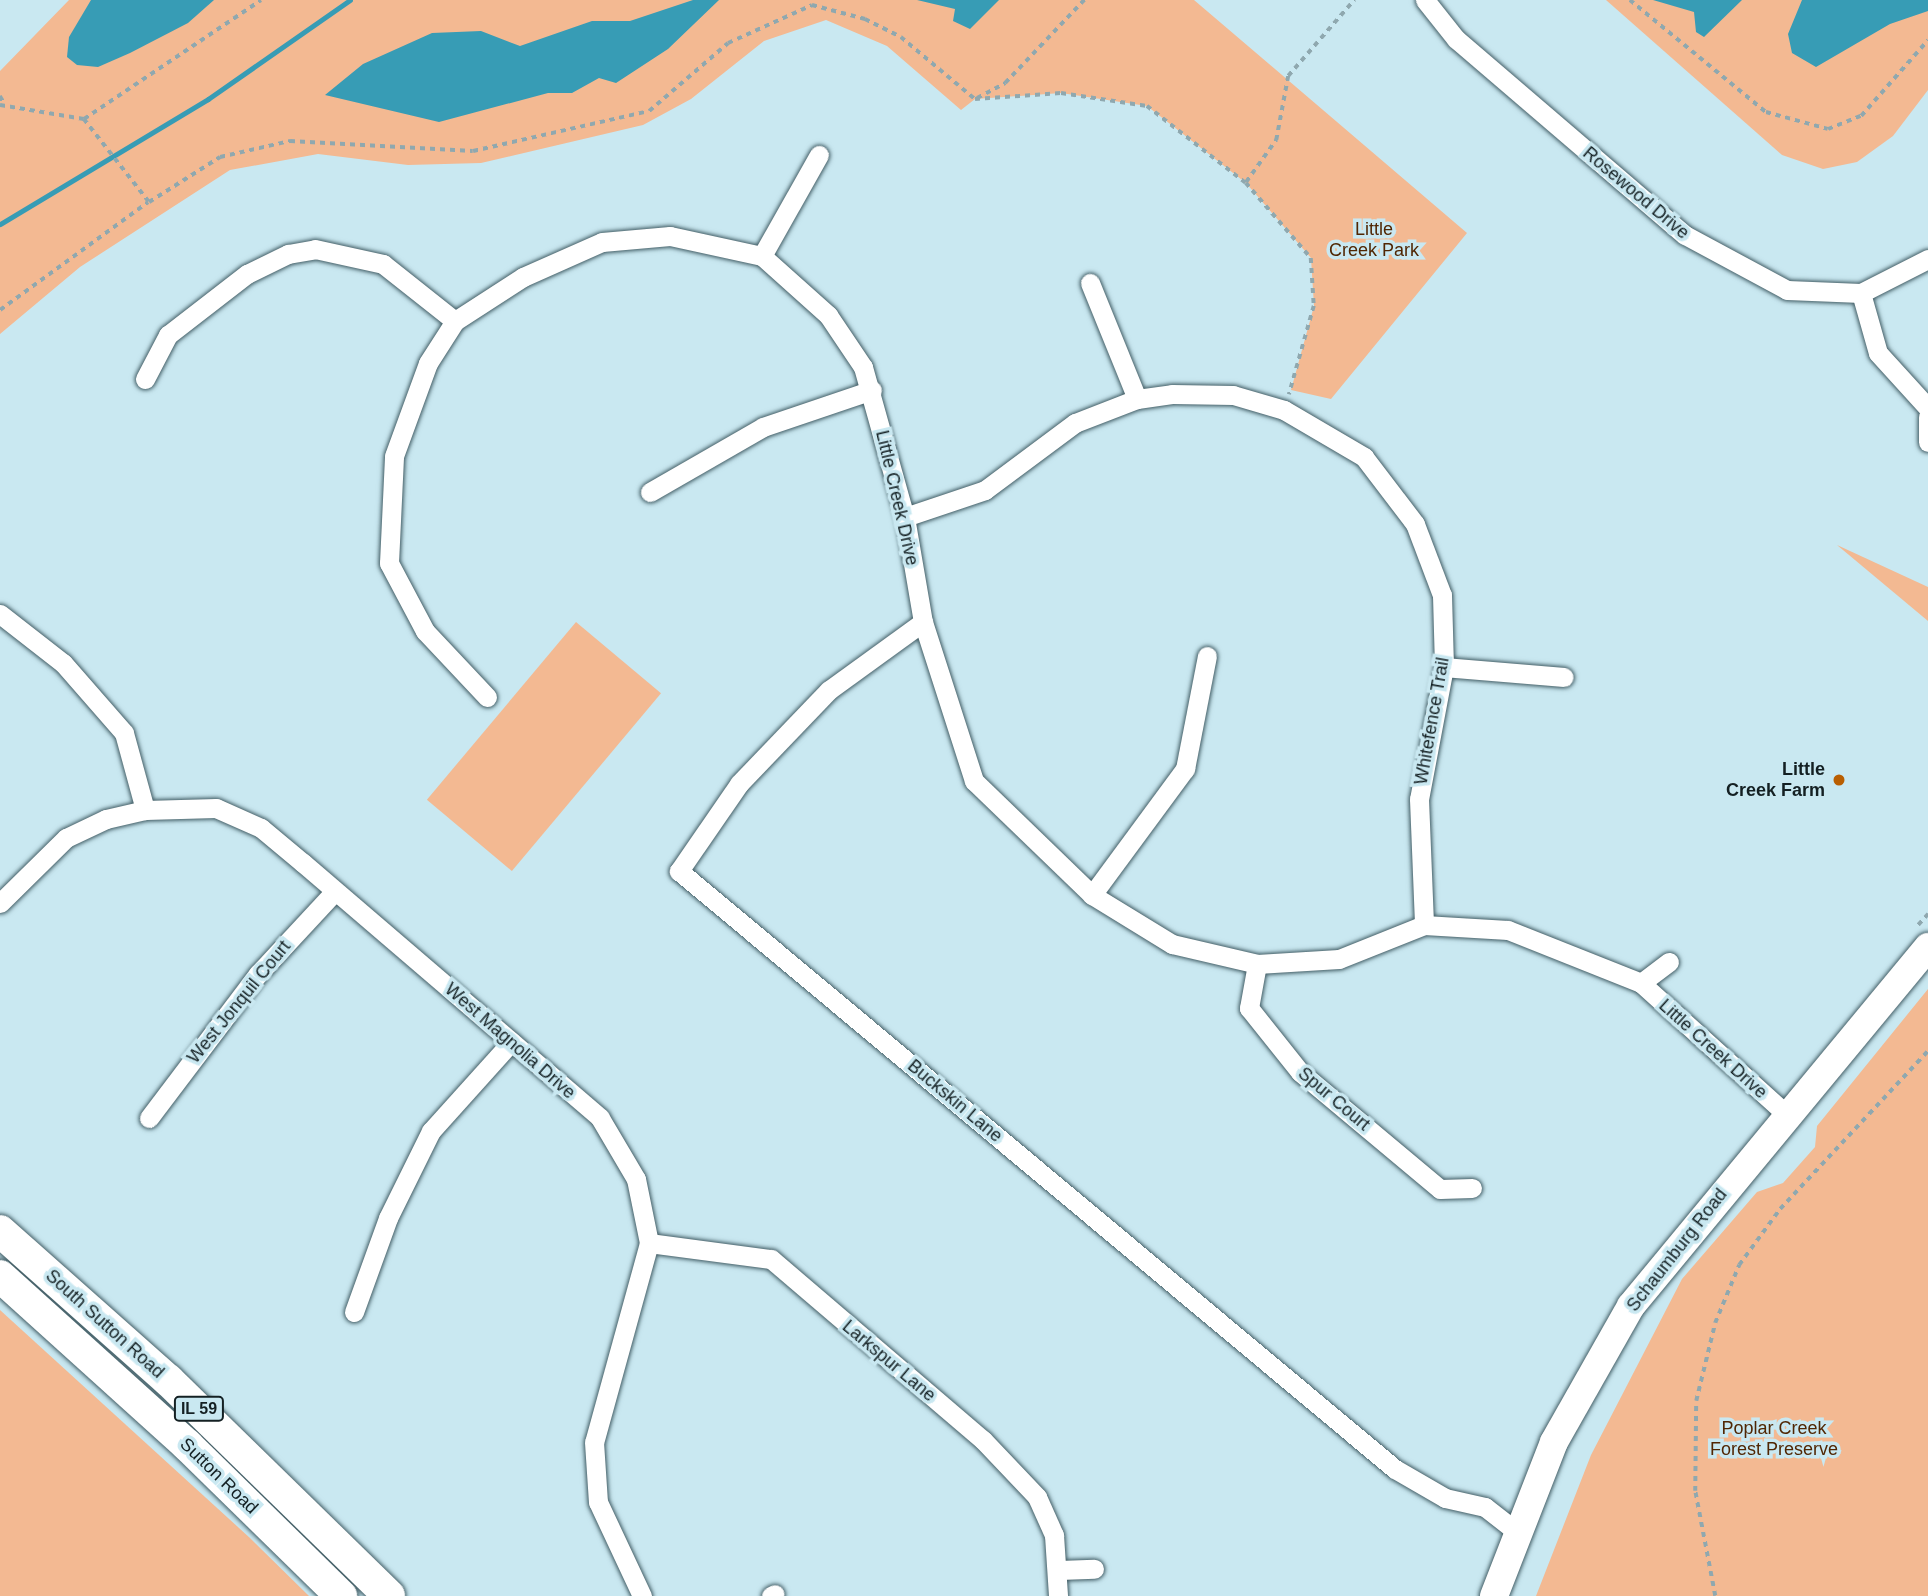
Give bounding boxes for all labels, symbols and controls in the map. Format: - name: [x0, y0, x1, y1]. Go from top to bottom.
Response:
- street label: Rosewood Drive: [1578, 142, 1694, 244]
- park label: Little Creek Park: [1329, 219, 1419, 262]
- street label: Little Creek Drive: [871, 428, 923, 568]
- street label: Whitefence Trail: [1410, 655, 1454, 787]
- place label: Little Creek Farm: [1726, 759, 1825, 802]
- marker: Little Creek Farm: [1831, 772, 1847, 788]
- street label: West Jonquil Court: [183, 936, 295, 1068]
- street label: West Magnolia Drive: [440, 978, 580, 1104]
- street label: Little Creek Drive: [1654, 995, 1772, 1103]
- street label: Buckskin Lane: [903, 1055, 1007, 1147]
- street label: Spur Court: [1294, 1063, 1374, 1135]
- street label: Schaumburg Road: [1622, 1184, 1732, 1316]
- street label: South Sutton Road: [41, 1265, 169, 1383]
- street label: Larkspur Lane: [838, 1316, 940, 1406]
- road number: IL 59: [173, 1396, 225, 1422]
- park label: Poplar Creek Forest Preserve: [1710, 1418, 1838, 1460]
- street label: Sutton Road: [176, 1433, 262, 1519]

